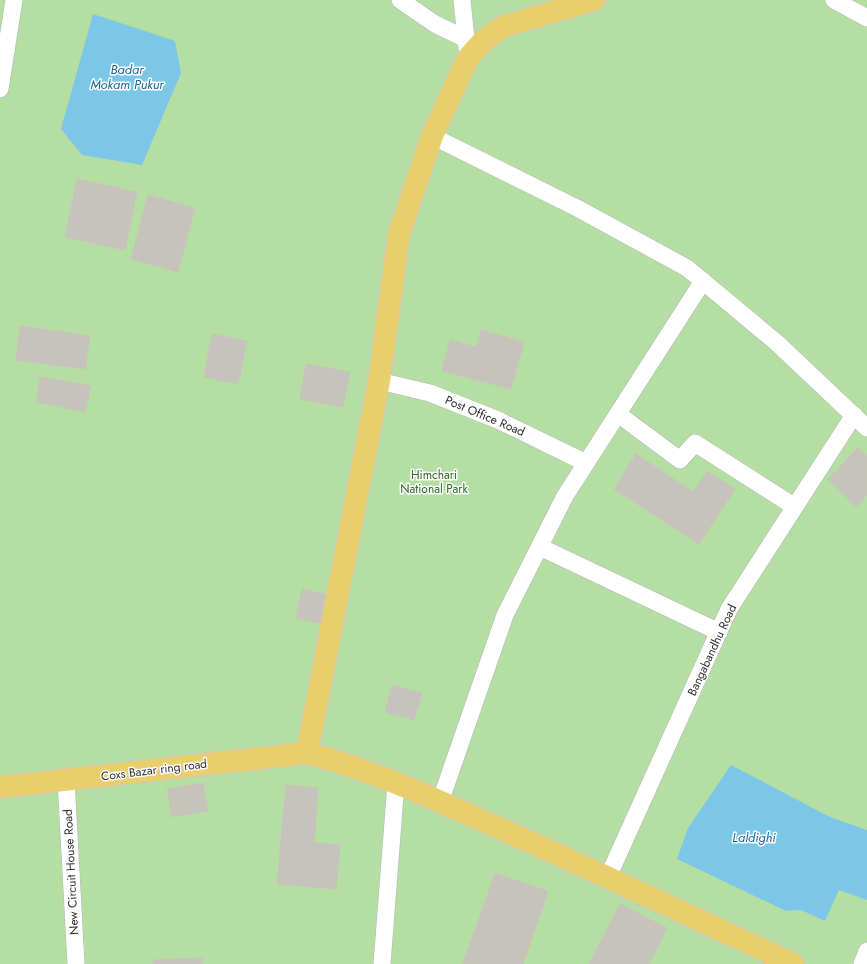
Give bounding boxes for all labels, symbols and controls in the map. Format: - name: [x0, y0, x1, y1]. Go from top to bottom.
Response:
- water label: Badar Mokam Pukur: [90, 60, 164, 94]
- street label: Post Office Road: [442, 391, 528, 441]
- park label: Himchari National Park: [400, 466, 468, 498]
- street label: Bangabandhu Road: [683, 601, 741, 699]
- street label: Coxs Bazar ring road: [100, 755, 208, 785]
- street label: New Circuit House Road: [59, 809, 83, 935]
- water label: Laldighi: [732, 828, 776, 847]

